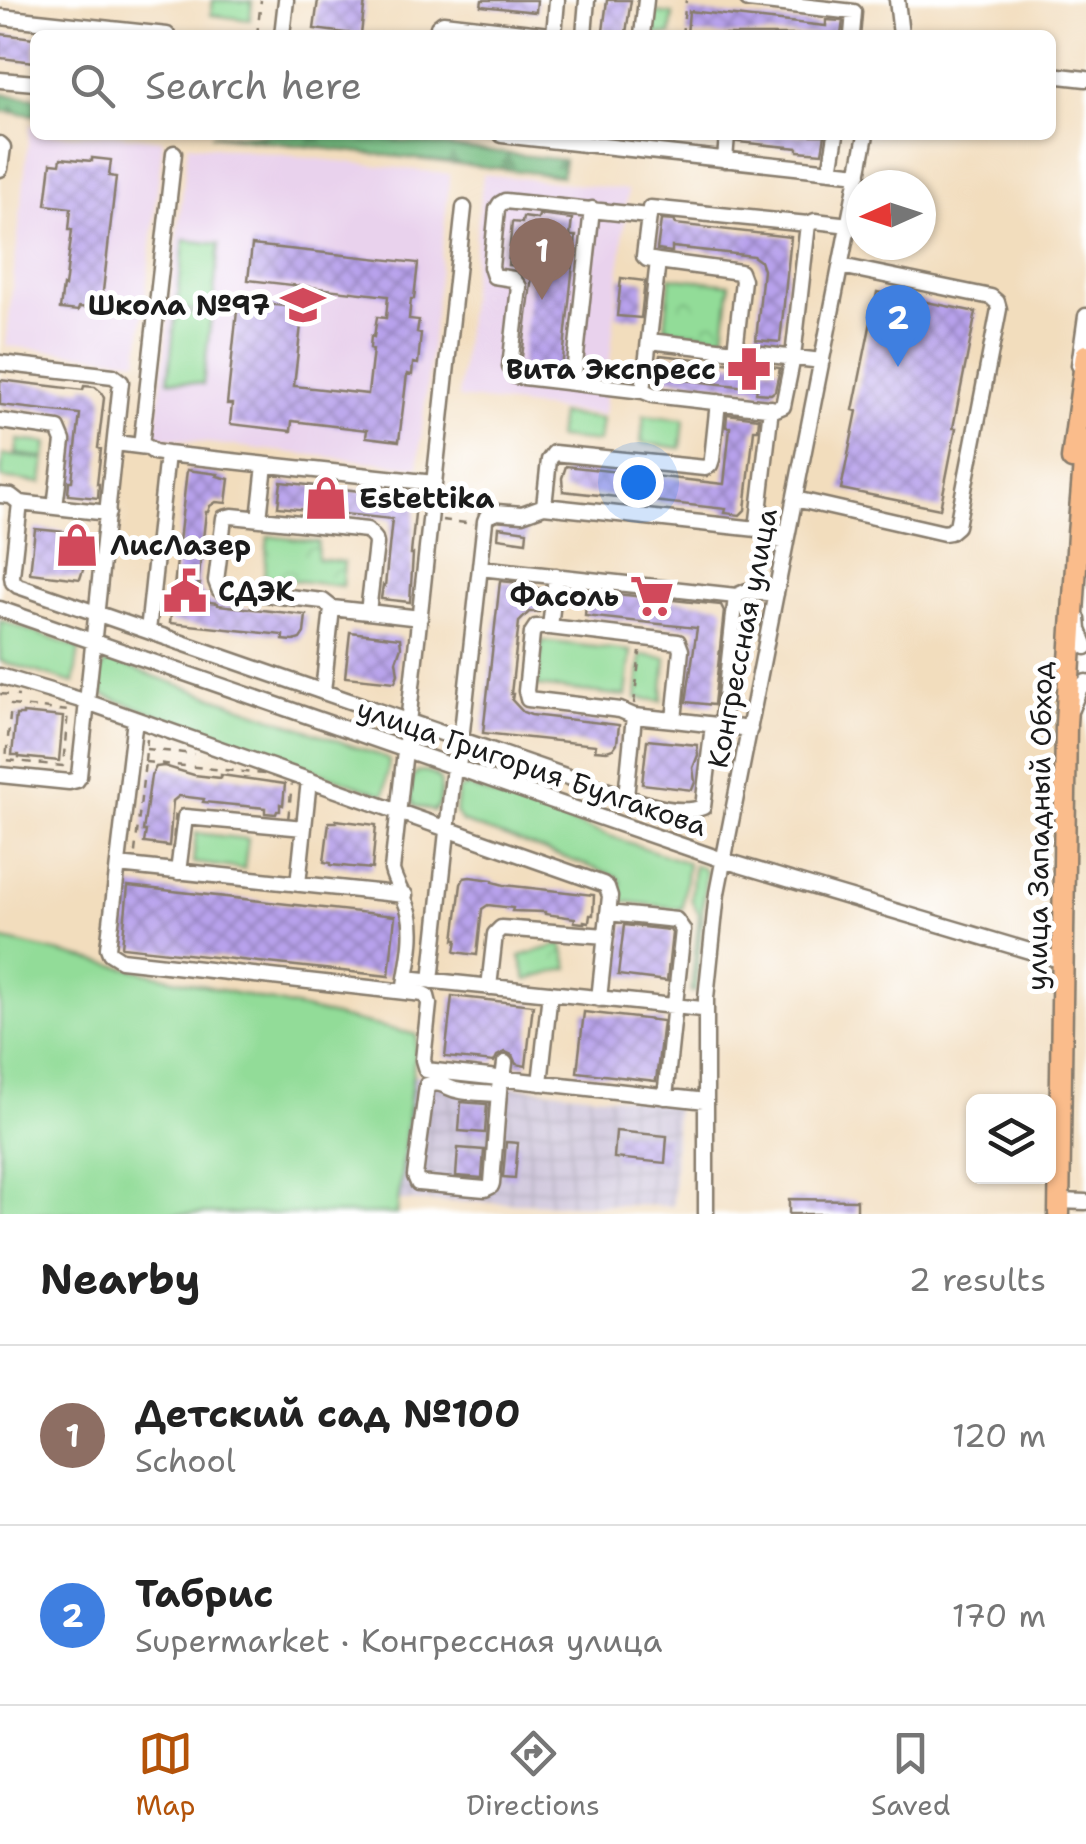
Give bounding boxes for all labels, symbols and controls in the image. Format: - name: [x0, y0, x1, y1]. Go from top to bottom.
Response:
- search box: [30, 30, 1056, 140]
- icon: search: [65, 58, 120, 113]
- text: Search here: [145, 60, 362, 111]
- north arrow: [846, 170, 936, 260]
- pin: 1: [510, 218, 574, 300]
- school or university icon: Школа №97: [279, 281, 327, 329]
- pin: 2: [866, 284, 930, 367]
- place label: Школа №97: [88, 286, 270, 324]
- pharmacy icon: Вита Экспресс: [725, 345, 773, 393]
- place label: Вита Экспресс: [506, 350, 716, 388]
- your location: [613, 457, 664, 508]
- shop icon: Estettika: [302, 474, 350, 522]
- place label: Estettika: [359, 479, 494, 517]
- street label: Конгрессная улица: [698, 505, 786, 771]
- shop icon: ЛисЛазер: [53, 521, 101, 569]
- place label: ЛисЛазер: [110, 526, 251, 564]
- public building icon: СДЭК: [161, 567, 209, 615]
- place label: СДЭК: [218, 572, 294, 610]
- supermarket icon: Фасоль: [628, 572, 676, 620]
- place label: Фасоль: [510, 577, 619, 615]
- street label: улица Западный Обход: [1017, 661, 1061, 991]
- street label: улица Григория Булгакова: [352, 689, 712, 845]
- map controls: [966, 1094, 1056, 1184]
- button: layers: [966, 1094, 1056, 1184]
- text: Nearby: [40, 1251, 200, 1307]
- text: 2 results: [909, 1258, 1046, 1301]
- text: Детский сад №100: [135, 1388, 521, 1439]
- text: 1: [65, 1414, 80, 1457]
- text: 120 m: [952, 1414, 1046, 1457]
- text: School: [135, 1439, 236, 1482]
- text: Табрис: [135, 1568, 274, 1619]
- text: 2: [61, 1594, 84, 1637]
- text: 170 m: [952, 1594, 1046, 1637]
- text: Supermarket · Конгрессная улица: [135, 1619, 662, 1662]
- tab: Map: [136, 1726, 195, 1824]
- tab: Directions: [466, 1726, 600, 1824]
- tab: Saved: [871, 1726, 950, 1824]

